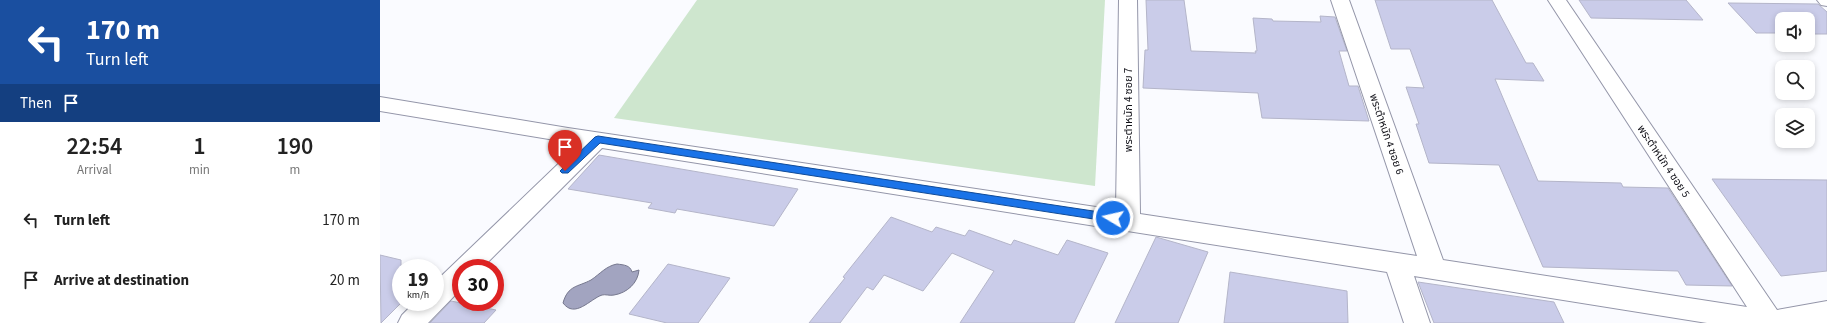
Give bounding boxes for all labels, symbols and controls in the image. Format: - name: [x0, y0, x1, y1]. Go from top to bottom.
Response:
- text: 170 m: [86, 10, 160, 50]
- map controls: [1775, 12, 1815, 148]
- button: sound: [1775, 12, 1815, 52]
- icon: left: [20, 16, 72, 68]
- text: Turn left: [86, 47, 148, 72]
- button: search: [1775, 60, 1815, 100]
- street label: พระตำหนัก 4 ซอย 7: [1121, 68, 1136, 152]
- icon: arrive: [60, 92, 82, 114]
- street label: พระตำหนัก 4 ซอย 6: [1366, 92, 1408, 177]
- text: Then: [20, 93, 52, 114]
- button: layers: [1775, 108, 1815, 148]
- street label: พระตำหนัก 4 ซอย 5: [1634, 122, 1693, 201]
- text: 22:54: [67, 129, 122, 164]
- text: 1: [193, 129, 206, 164]
- text: 190: [277, 129, 313, 164]
- pin: [548, 130, 582, 171]
- icon: arrive: [554, 136, 576, 158]
- text: Arrival: [77, 161, 112, 179]
- text: min: [189, 161, 210, 179]
- text: m: [290, 161, 300, 179]
- position arrow: [1092, 197, 1134, 239]
- icon: left: [20, 209, 42, 231]
- text: Turn left: [54, 210, 110, 231]
- text: 170 m: [322, 210, 360, 231]
- speed limit sign: 30: [452, 259, 504, 311]
- text: 19: [407, 266, 429, 294]
- icon: arrive: [20, 269, 42, 291]
- text: Arrive at destination: [54, 270, 189, 291]
- text: 20 m: [330, 270, 360, 291]
- text: km/h: [407, 288, 429, 302]

